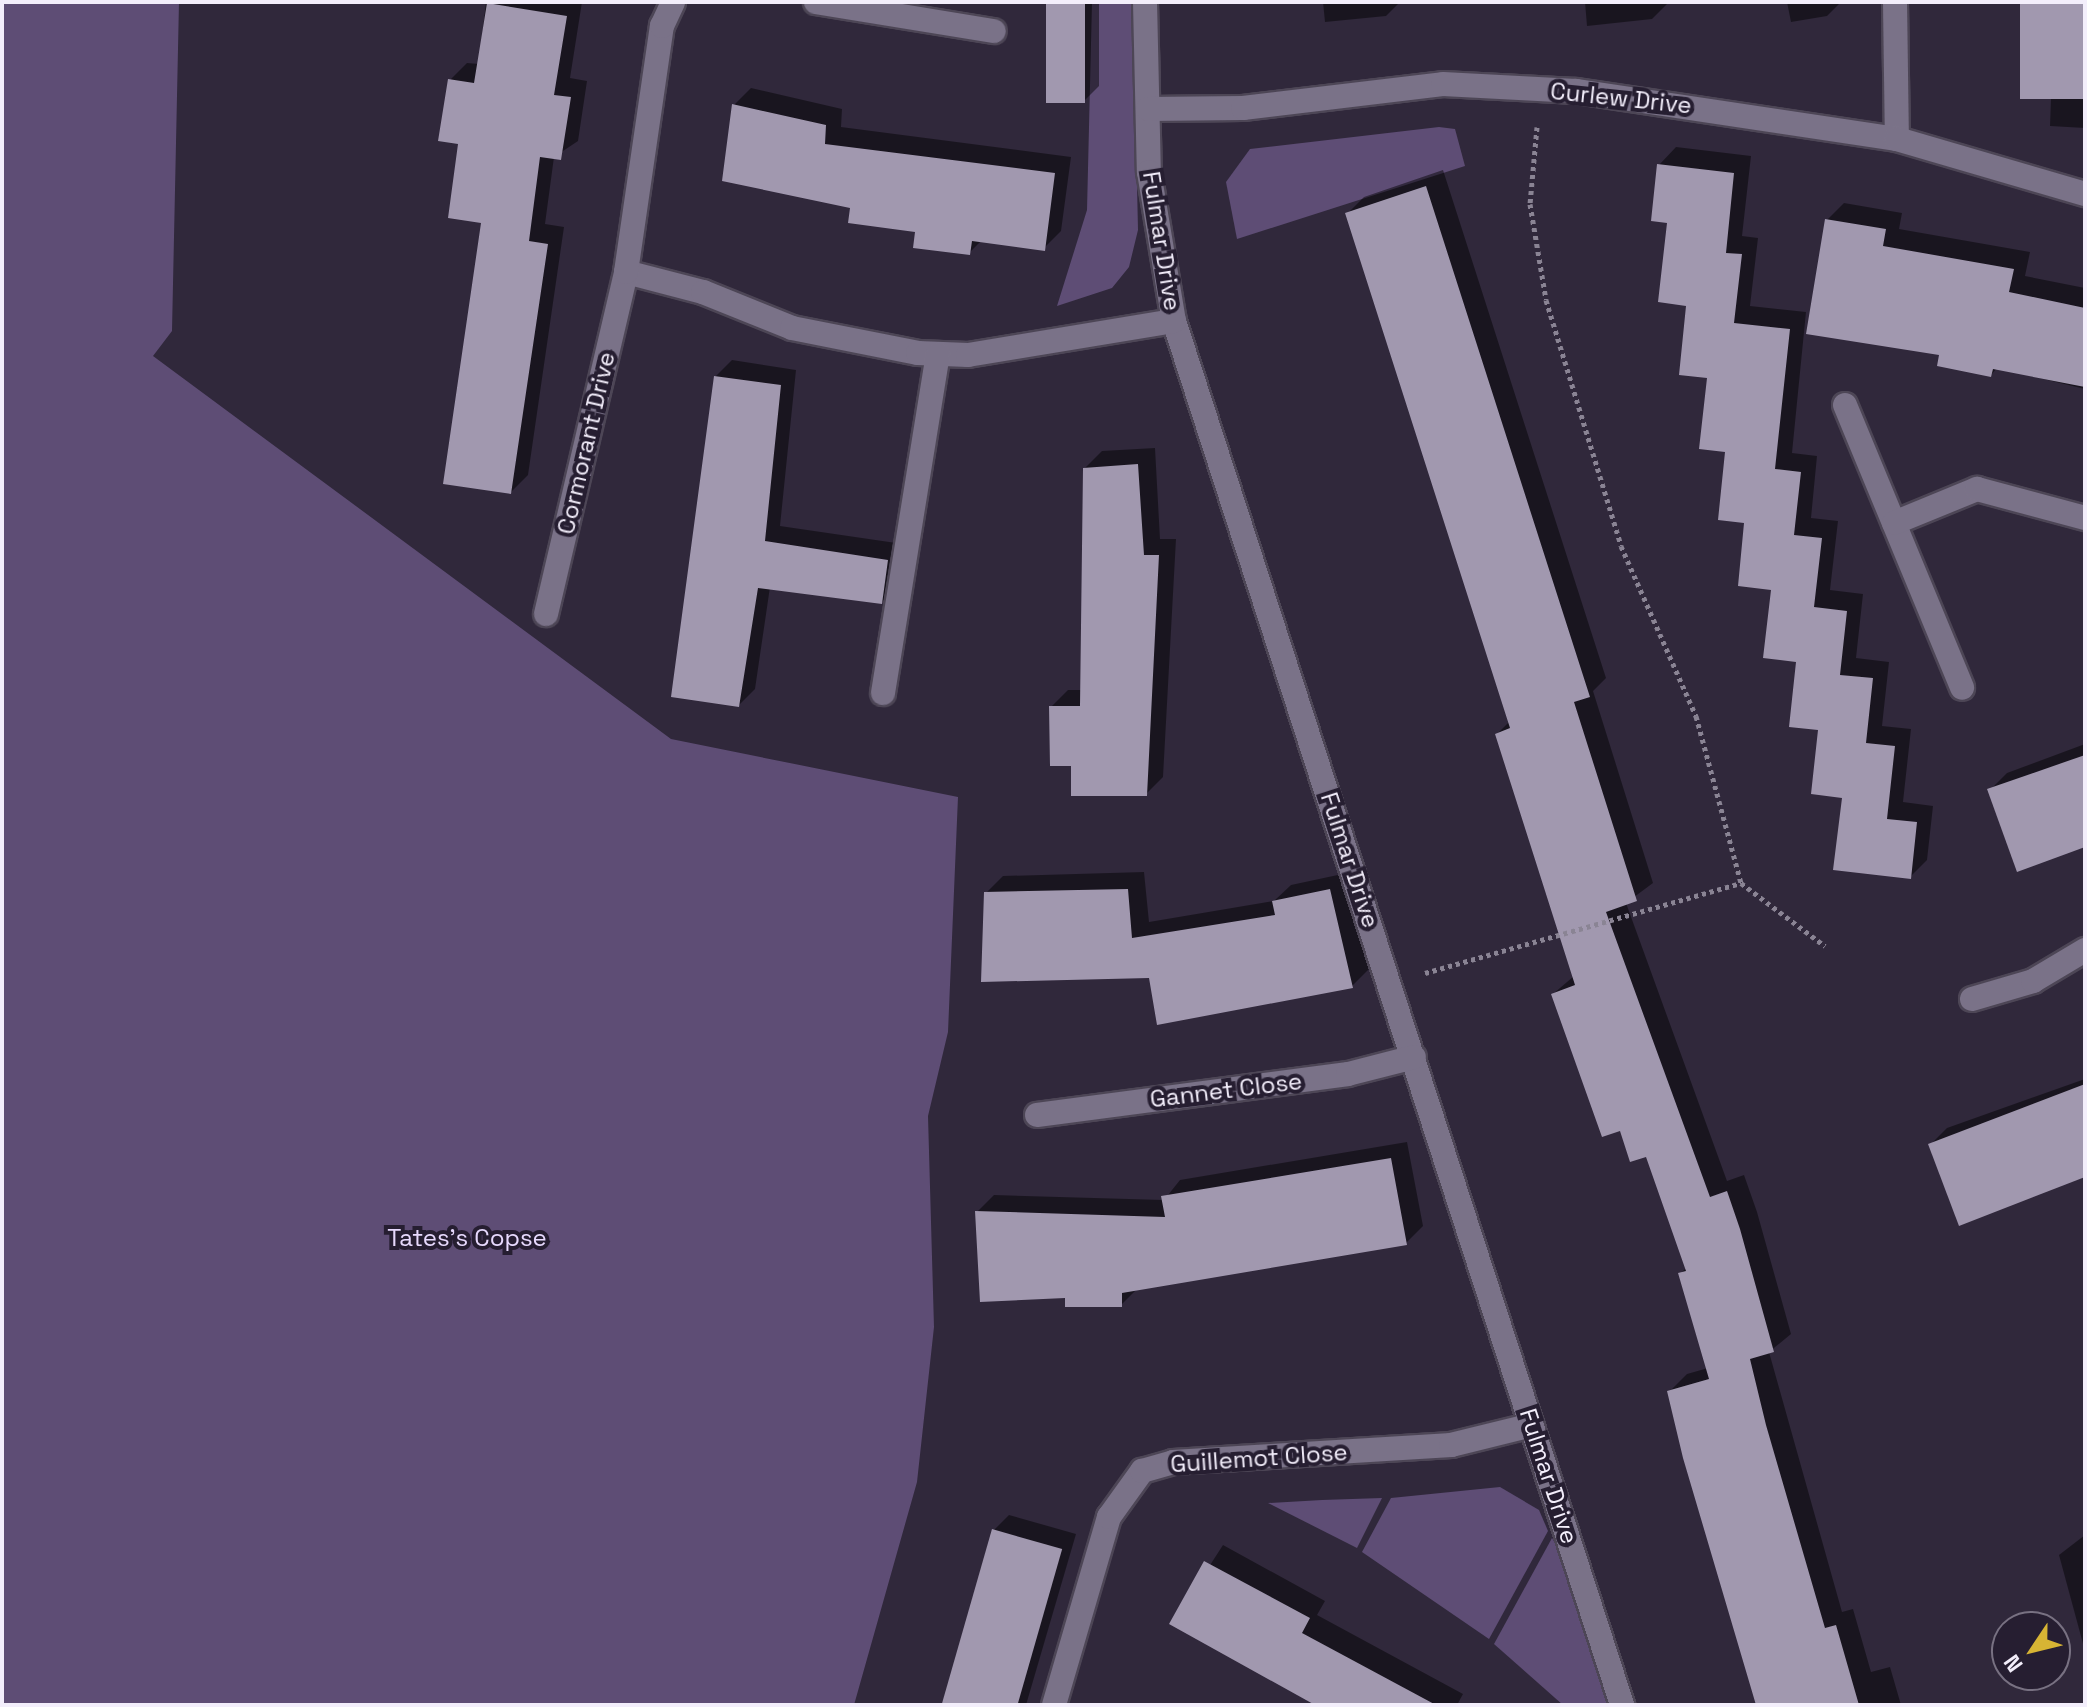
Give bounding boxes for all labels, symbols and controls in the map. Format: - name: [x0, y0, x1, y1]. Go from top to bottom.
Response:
- street label: Curlew Drive: [1549, 76, 1693, 120]
- street label: Fulmar Drive: [1137, 169, 1187, 313]
- street label: Cormorant Drive: [551, 349, 621, 537]
- street label: Fulmar Drive: [1315, 789, 1385, 931]
- street label: Gannet Close: [1148, 1066, 1304, 1114]
- park label: Tates's Copse: [387, 1224, 547, 1252]
- street label: Fulmar Drive: [1514, 1405, 1584, 1547]
- street label: Guillemot Close: [1169, 1437, 1349, 1479]
- north arrow: [1991, 1611, 2071, 1691]
- text: N: [1997, 1650, 2029, 1678]

